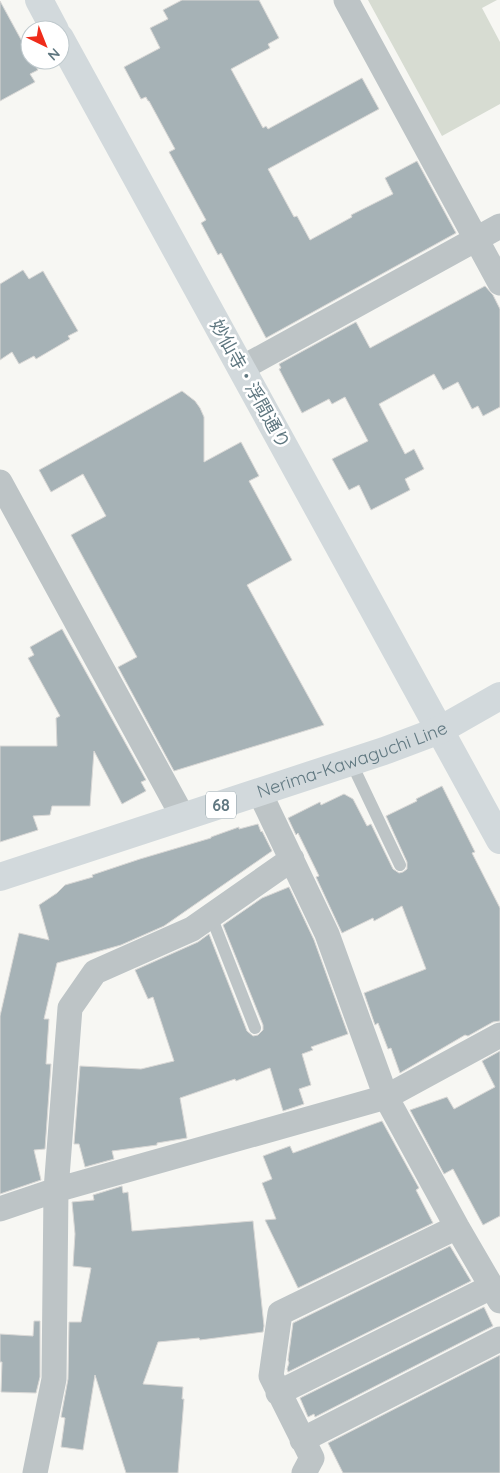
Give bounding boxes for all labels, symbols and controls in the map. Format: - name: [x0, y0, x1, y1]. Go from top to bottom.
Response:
- north arrow: [20, 20, 70, 70]
- text: N: [44, 44, 64, 65]
- street label: 妙仙寺・浮間通り: [205, 315, 295, 452]
- street label: Nerima-Kawaguchi Line: [254, 716, 451, 803]
- road number: 68: [206, 792, 236, 818]

